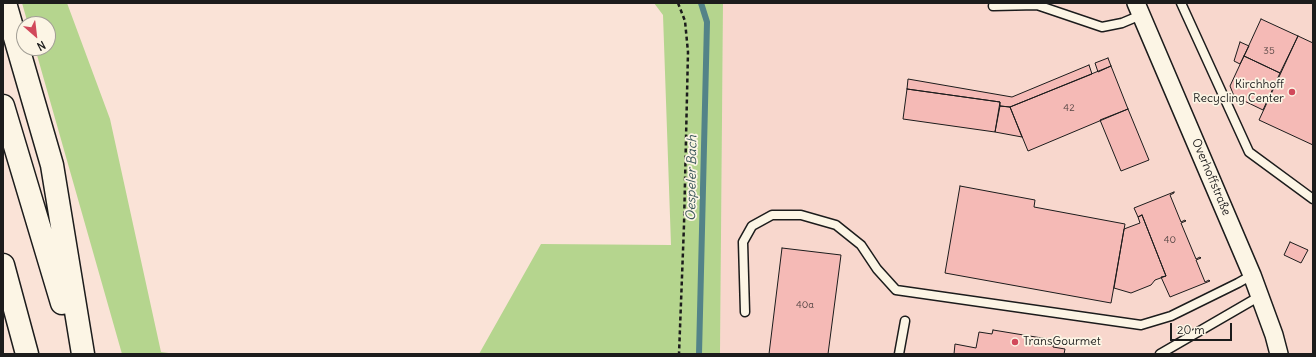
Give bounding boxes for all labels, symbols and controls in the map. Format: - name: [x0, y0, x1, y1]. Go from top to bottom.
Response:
- north arrow: [16, 16, 56, 56]
- text: N: [35, 38, 48, 54]
- house number: 35: [1263, 45, 1275, 57]
- place label: Kirchhoff Recycling Center: [1193, 78, 1284, 106]
- marker: Kirchhoff Recycling Center: [1287, 87, 1297, 97]
- house number: 42: [1063, 102, 1075, 114]
- water label: Oespeler Bach: [683, 135, 701, 221]
- street label: Overhoffstraße: [1188, 136, 1234, 218]
- house number: 40: [1164, 234, 1176, 246]
- house number: 40a: [796, 299, 814, 311]
- scale bar: [1172, 315, 1234, 341]
- text: 20 m: [1177, 322, 1205, 337]
- place label: TransGourmet: [1023, 335, 1101, 349]
- marker: TransGourmet: [1010, 337, 1020, 347]

